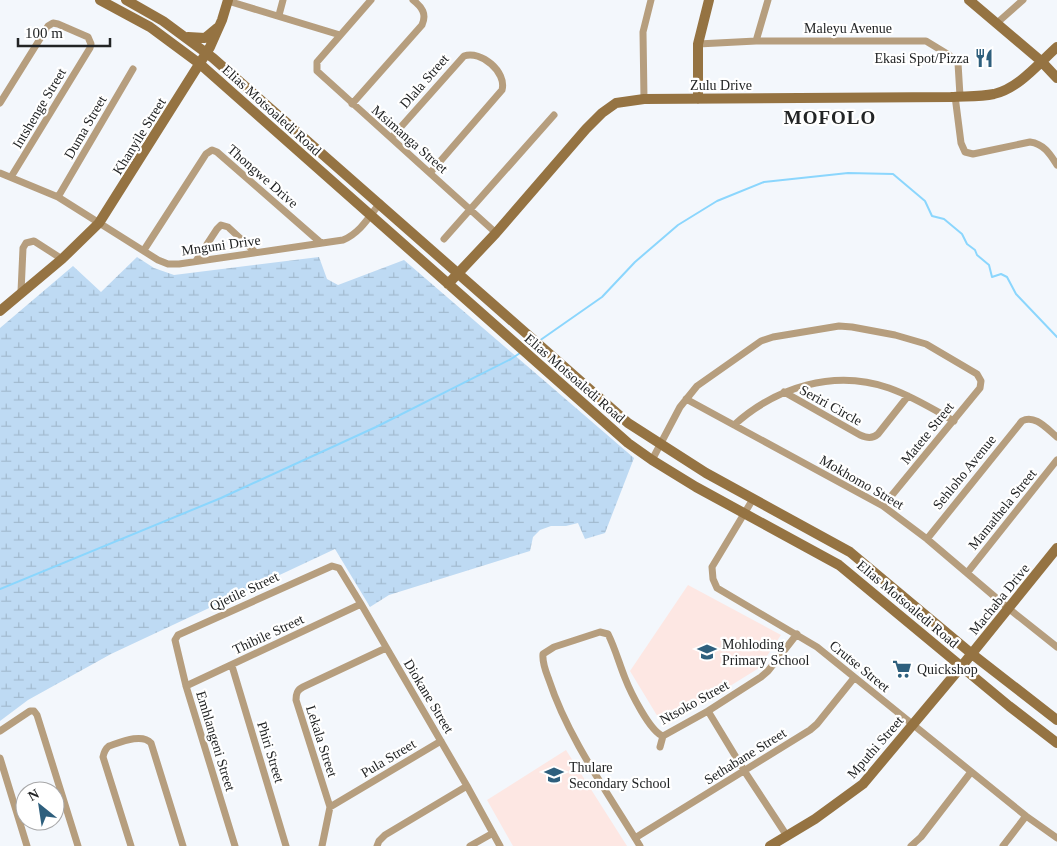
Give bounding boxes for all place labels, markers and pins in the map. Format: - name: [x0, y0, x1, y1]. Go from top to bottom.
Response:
- restaurant icon: Ekasi Spot/Pizza: [973, 47, 995, 69]
- place label: Ekasi Spot/Pizza: [875, 51, 970, 66]
- place label: Mohloding Primary School: [722, 637, 810, 668]
- school or university icon: Mohloding Primary School: [696, 641, 718, 663]
- supermarket icon: Quickshop: [891, 658, 913, 680]
- place label: Quickshop: [917, 662, 978, 677]
- place label: Thulare Secondary School: [569, 760, 671, 791]
- school or university icon: Thulare Secondary School: [543, 764, 565, 786]

